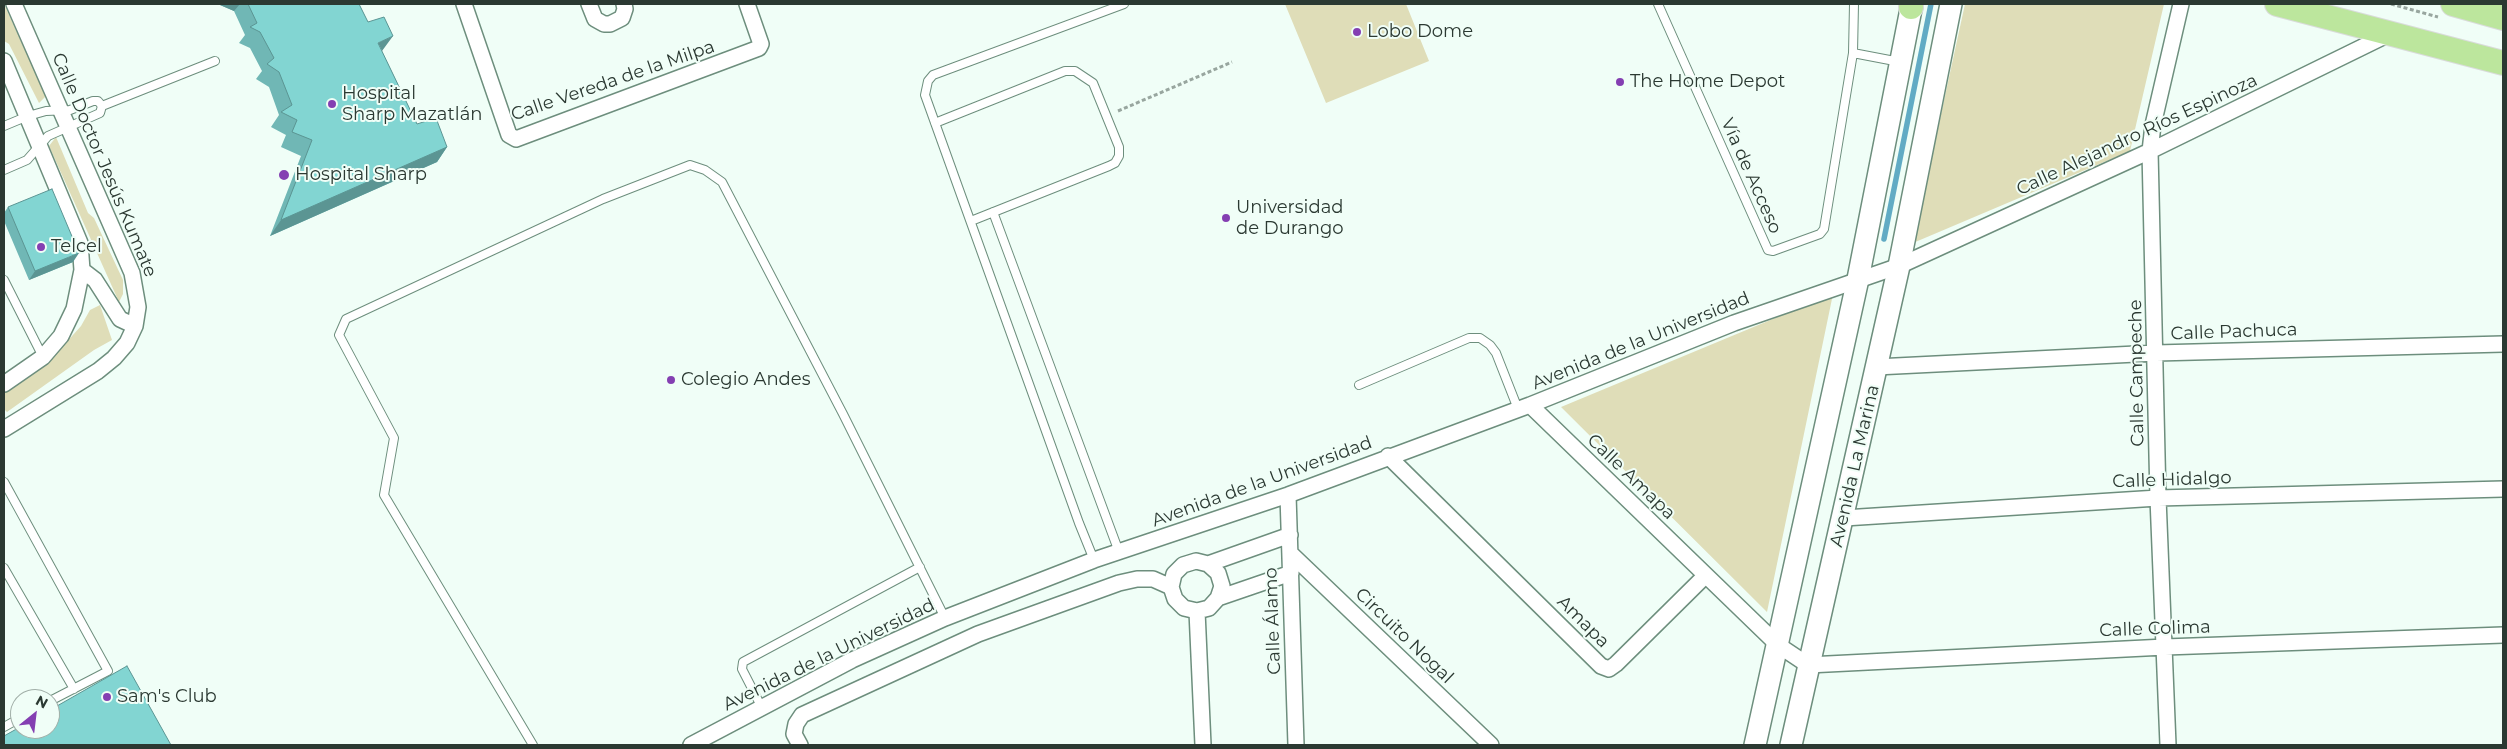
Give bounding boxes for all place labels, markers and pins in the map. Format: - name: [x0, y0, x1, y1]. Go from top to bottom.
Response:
- place label: Lobo Dome: [1367, 21, 1473, 43]
- marker: Lobo Dome: [1351, 26, 1363, 38]
- place label: The Home Depot: [1630, 71, 1785, 93]
- marker: The Home Depot: [1614, 76, 1626, 88]
- place label: Hospital Sharp Mazatlán: [342, 83, 482, 126]
- marker: Hospital Sharp Mazatlán: [326, 98, 338, 110]
- place label: Hospital Sharp: [295, 164, 427, 186]
- marker: Hospital Sharp: [277, 168, 291, 182]
- place label: Universidad de Durango: [1236, 197, 1344, 240]
- marker: Universidad de Durango: [1220, 212, 1232, 224]
- place label: Telcel: [51, 236, 102, 258]
- marker: Telcel: [35, 241, 47, 253]
- place label: Colegio Andes: [681, 369, 810, 391]
- marker: Colegio Andes: [665, 374, 677, 386]
- place label: Sam's Club: [117, 686, 217, 708]
- marker: Sam's Club: [101, 691, 113, 703]

